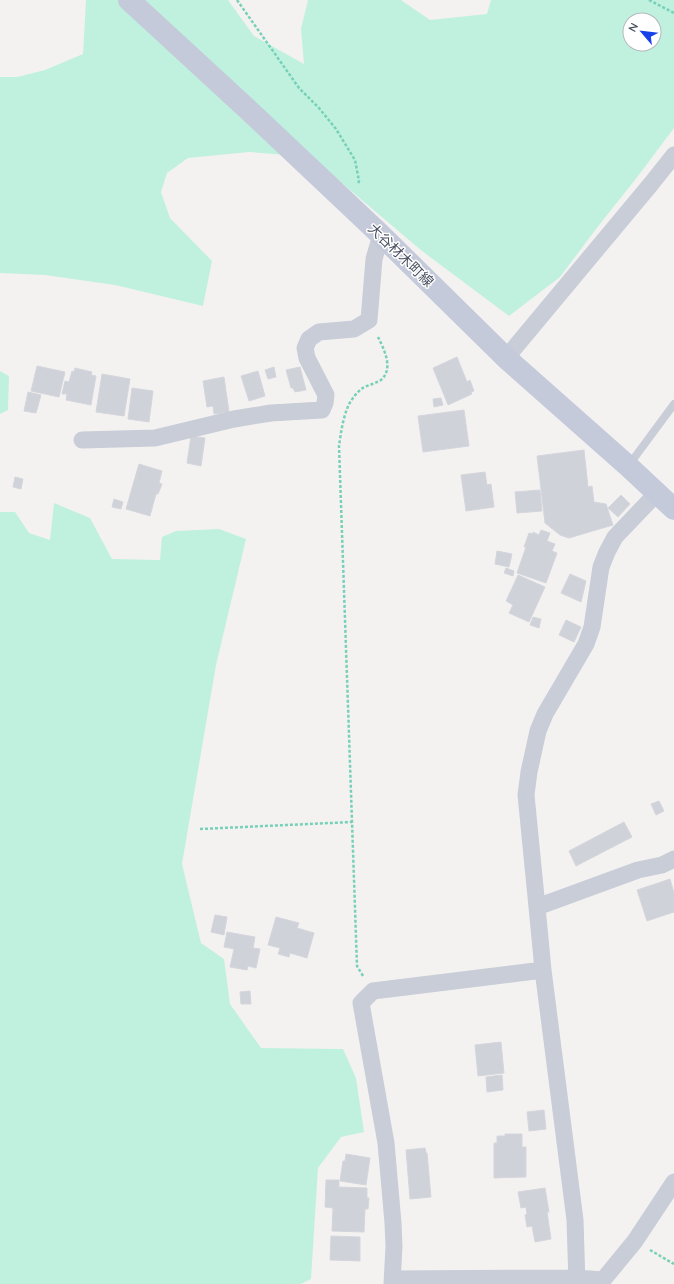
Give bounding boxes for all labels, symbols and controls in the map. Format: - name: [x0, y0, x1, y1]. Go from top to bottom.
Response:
- north arrow: [622, 12, 662, 52]
- text: N: [625, 20, 641, 34]
- street label: 大谷材木町線: [365, 219, 437, 291]

